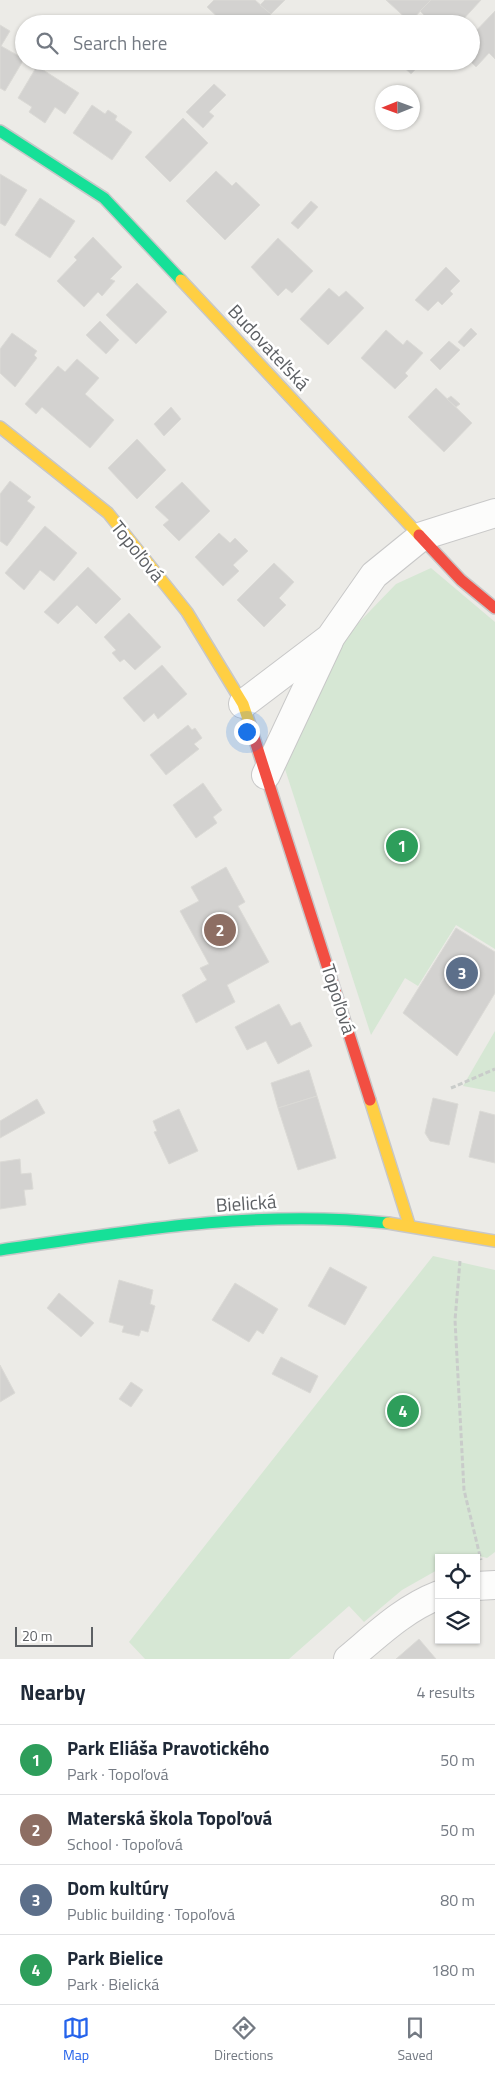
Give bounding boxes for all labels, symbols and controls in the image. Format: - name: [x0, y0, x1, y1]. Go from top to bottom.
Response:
- search box: [15, 15, 480, 70]
- text: Search here: [73, 28, 167, 57]
- icon: search: [33, 29, 61, 57]
- north arrow: [375, 85, 420, 130]
- street label: Budovateľská: [222, 297, 317, 397]
- street label: Topoľová: [105, 514, 173, 588]
- your location: [234, 719, 260, 745]
- pin: 1: [386, 827, 418, 865]
- pin: 2: [204, 911, 236, 949]
- pin: 3: [446, 954, 478, 992]
- street label: Topoľová: [315, 960, 364, 1038]
- street label: Bielická: [215, 1186, 278, 1219]
- pin: 4: [387, 1392, 419, 1430]
- map controls: [435, 1554, 480, 1644]
- button: locate: [435, 1554, 480, 1599]
- button: layers: [435, 1599, 480, 1644]
- scale bar: [15, 1624, 92, 1647]
- text: 20 m: [22, 1625, 52, 1646]
- text: Nearby: [20, 1676, 85, 1708]
- text: 4 results: [416, 1680, 475, 1704]
- text: Park Eliáša Pravotického: [67, 1733, 269, 1762]
- text: 1: [32, 1748, 40, 1772]
- text: 50 m: [440, 1748, 475, 1772]
- text: Park · Topoľová: [67, 1762, 169, 1786]
- text: Materská škola Topoľová: [67, 1803, 272, 1832]
- text: 2: [32, 1818, 40, 1842]
- text: 50 m: [440, 1818, 475, 1842]
- text: School · Topoľová: [67, 1832, 183, 1856]
- text: Dom kultúry: [67, 1873, 169, 1902]
- text: 3: [32, 1888, 40, 1912]
- text: 80 m: [440, 1888, 475, 1912]
- text: Public building · Topoľová: [67, 1902, 235, 1926]
- text: Park Bielice: [67, 1943, 163, 1972]
- text: 4: [32, 1958, 40, 1982]
- text: 180 m: [431, 1958, 475, 1982]
- text: Park · Bielická: [67, 1972, 159, 1996]
- tab: Map: [62, 2014, 90, 2065]
- tab: Directions: [214, 2014, 273, 2065]
- tab: Saved: [397, 2014, 433, 2065]

